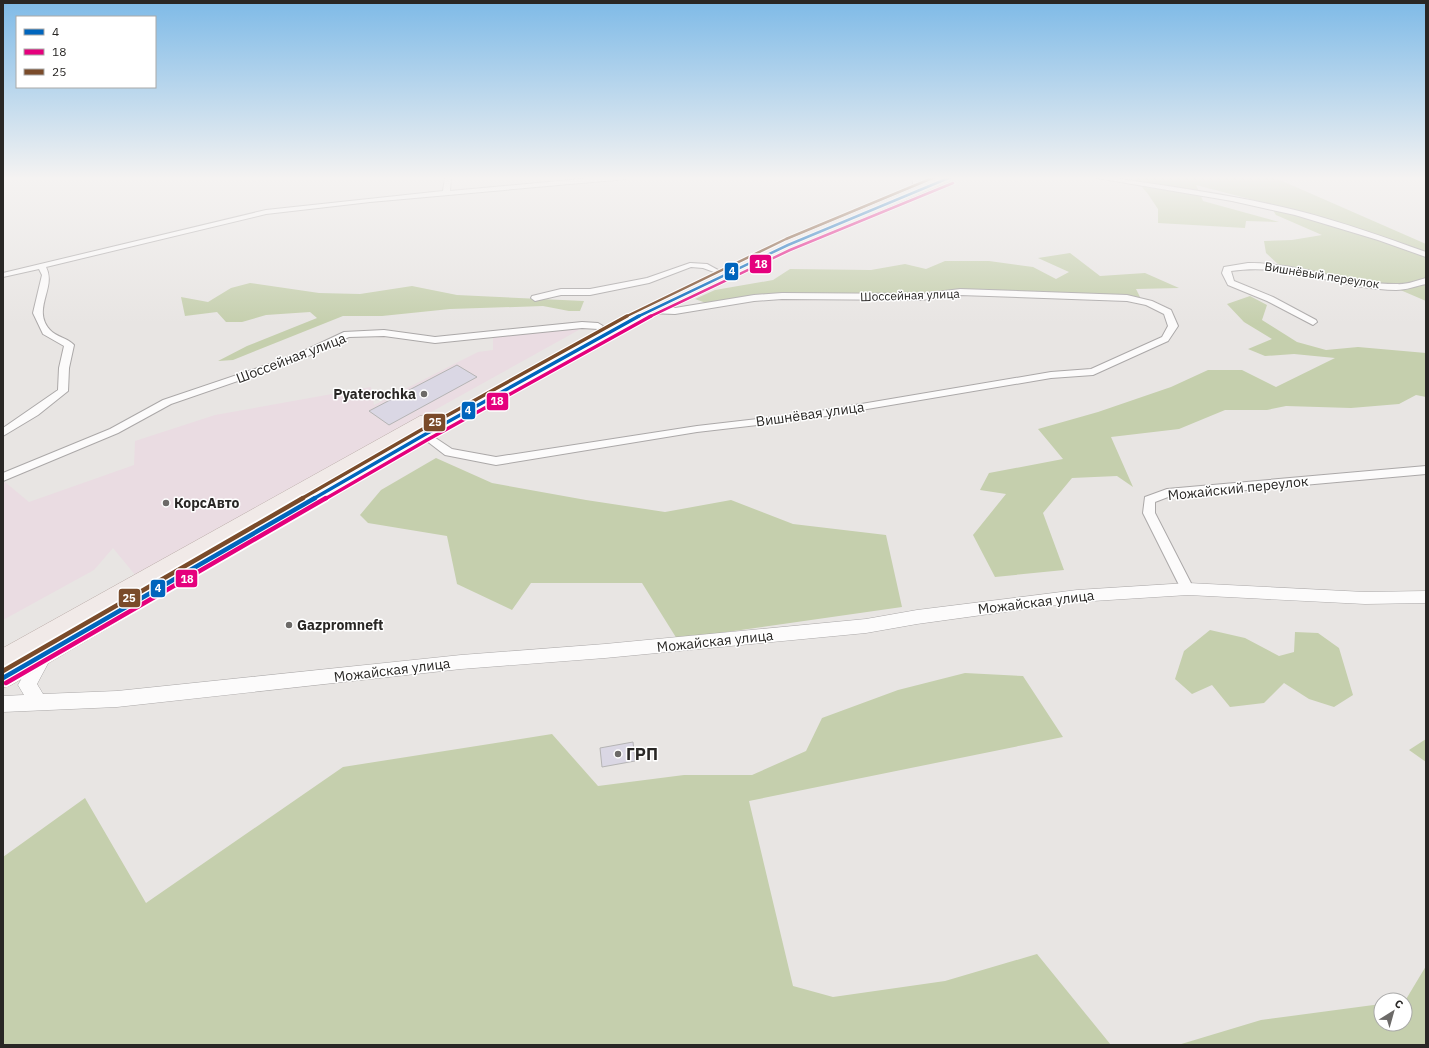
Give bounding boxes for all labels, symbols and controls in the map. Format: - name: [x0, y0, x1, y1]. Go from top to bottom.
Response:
- legend: [16, 16, 156, 88]
- text: 4: [52, 24, 59, 39]
- text: 18: [52, 44, 66, 59]
- text: 25: [52, 64, 66, 79]
- line badge: 18: [749, 254, 772, 274]
- text: 18: [754, 257, 768, 271]
- street label: Вишнёвый переулок: [1263, 259, 1381, 292]
- line badge: 4: [724, 262, 739, 281]
- text: 4: [729, 264, 736, 278]
- street label: Шоссейная улица: [860, 286, 961, 304]
- street label: Шоссейная улица: [233, 329, 349, 387]
- place label: Pyaterochka: [333, 385, 416, 403]
- marker: Pyaterochka: [419, 389, 429, 399]
- line badge: 18: [486, 392, 509, 411]
- text: 18: [490, 394, 504, 408]
- street label: Вишнёвая улица: [755, 397, 866, 431]
- line badge: 4: [461, 401, 476, 420]
- text: 4: [465, 403, 472, 417]
- line badge: 25: [423, 413, 446, 432]
- text: 25: [428, 415, 442, 429]
- street label: Можайский переулок: [1167, 472, 1310, 504]
- place label: КорсАвто: [174, 494, 239, 512]
- marker: КорсАвто: [161, 498, 171, 508]
- line badge: 18: [175, 569, 198, 588]
- text: 18: [180, 572, 194, 586]
- line badge: 4: [150, 579, 166, 598]
- text: 4: [155, 581, 162, 595]
- street label: Можайская улица: [977, 586, 1096, 618]
- line badge: 25: [118, 588, 141, 608]
- text: 25: [122, 591, 136, 605]
- place label: Gazpromneft: [297, 616, 383, 634]
- marker: Gazpromneft: [284, 620, 294, 630]
- street label: Можайская улица: [656, 626, 775, 656]
- street label: Можайская улица: [333, 654, 452, 686]
- place label: ГРП: [626, 743, 658, 765]
- marker: ГРП: [613, 749, 623, 759]
- north arrow: [1373, 992, 1413, 1032]
- text: С: [1392, 996, 1406, 1012]

